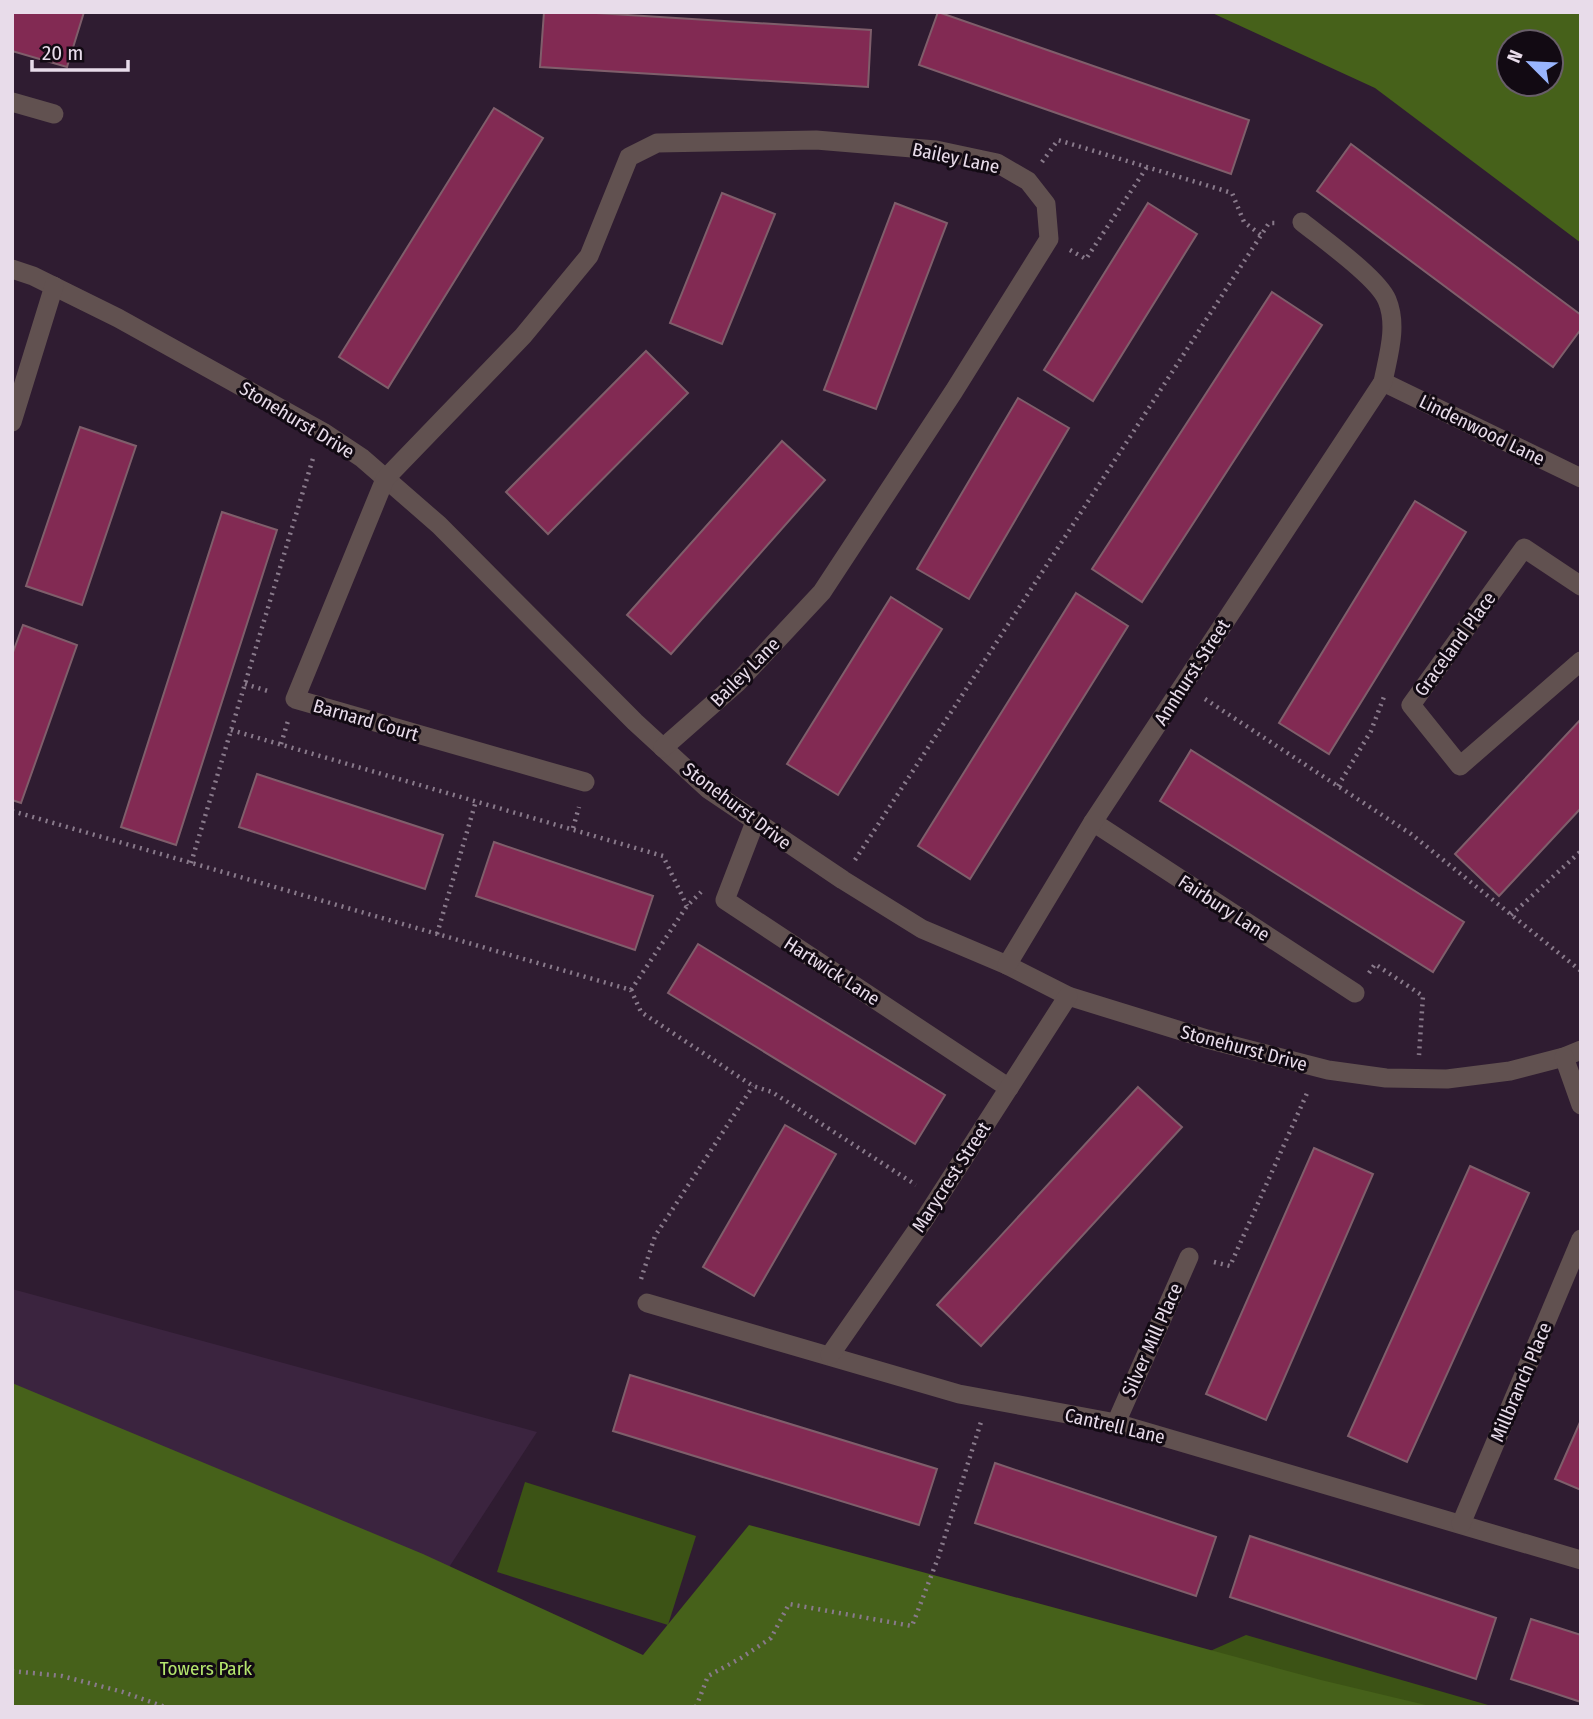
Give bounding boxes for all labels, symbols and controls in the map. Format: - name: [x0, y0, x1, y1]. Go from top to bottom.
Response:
- scale bar: [32, 28, 128, 72]
- north arrow: [1495, 28, 1565, 98]
- text: 20 m: [42, 40, 83, 66]
- text: N: [1502, 46, 1528, 66]
- street label: Bailey Lane: [910, 138, 1002, 178]
- street label: Stonehurst Drive: [235, 377, 359, 463]
- street label: Lindenwood Lane: [1415, 390, 1549, 470]
- street label: Graceland Place: [1409, 587, 1501, 701]
- street label: Annhurst Street: [1149, 614, 1235, 729]
- street label: Bailey Lane: [706, 633, 784, 711]
- street label: Barnard Court: [311, 694, 422, 746]
- street label: Stonehurst Drive: [678, 758, 796, 854]
- street label: Fairbury Lane: [1174, 870, 1274, 946]
- street label: Hartwick Lane: [780, 932, 884, 1010]
- street label: Stonehurst Drive: [1178, 1020, 1310, 1076]
- street label: Marycrest Street: [907, 1117, 996, 1237]
- street label: Silver Mill Place: [1117, 1280, 1187, 1400]
- street label: Millbranch Place: [1485, 1319, 1557, 1445]
- street label: Cantrell Lane: [1063, 1403, 1167, 1449]
- park label: Towers Park: [160, 1657, 252, 1680]

